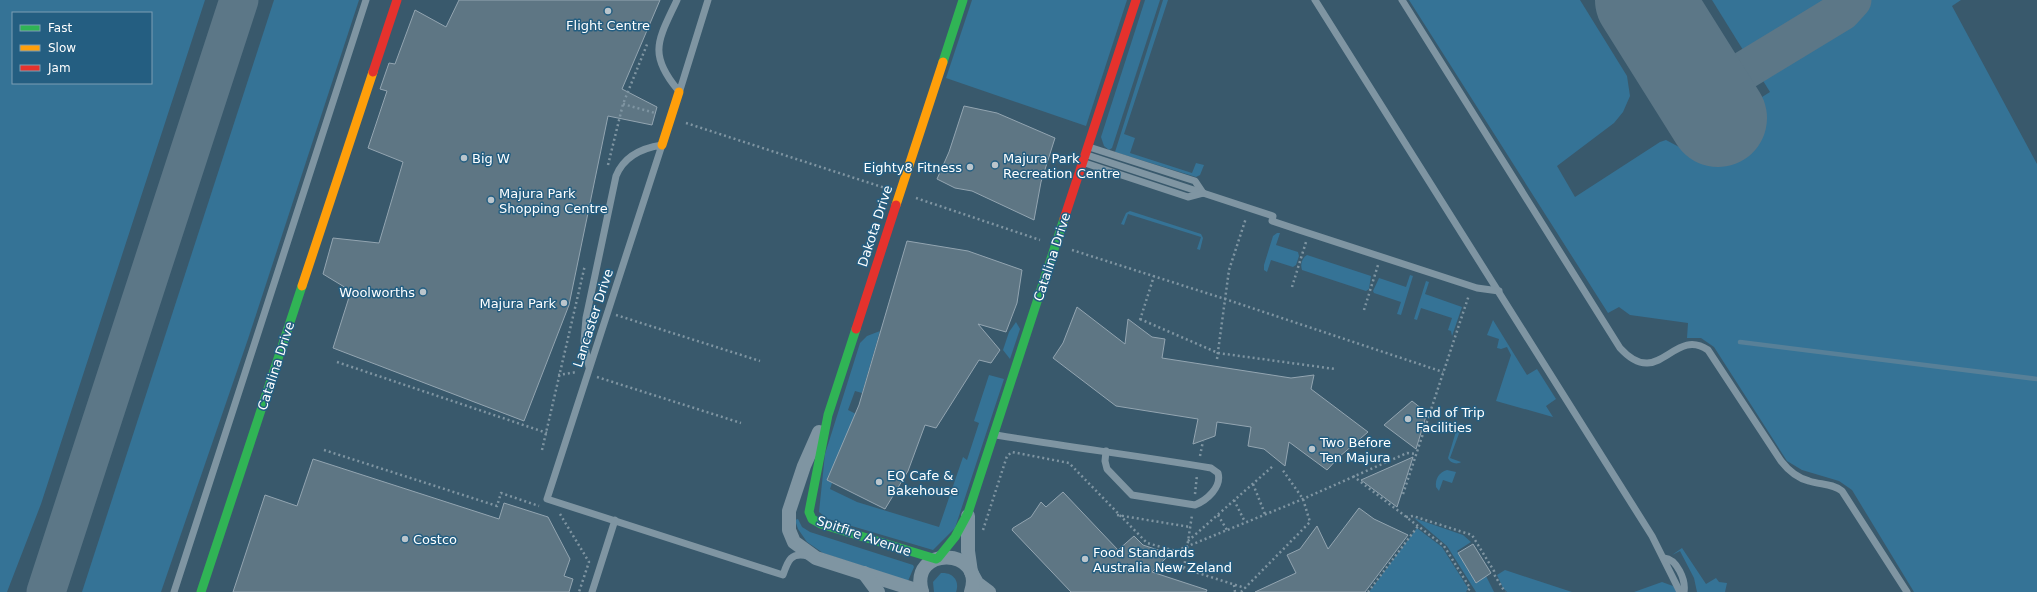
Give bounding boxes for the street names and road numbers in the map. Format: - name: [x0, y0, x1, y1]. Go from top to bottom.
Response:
- street label: Dakota Drive: [855, 183, 895, 269]
- street label: Catalina Drive: [1031, 211, 1073, 303]
- street label: Lancaster Drive: [570, 267, 616, 369]
- street label: Catalina Drive: [255, 320, 297, 412]
- street label: Spitfire Avenue: [815, 513, 913, 559]

